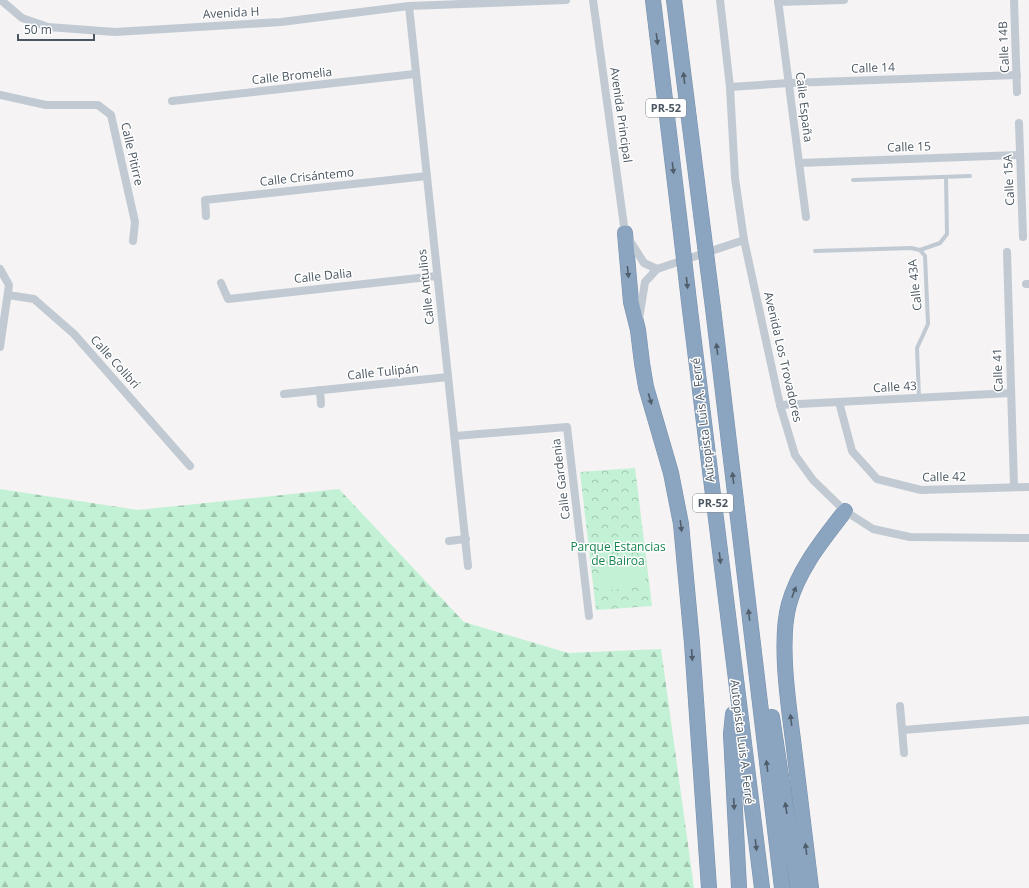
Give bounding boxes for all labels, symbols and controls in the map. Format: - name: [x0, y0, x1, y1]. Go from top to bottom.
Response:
- street label: Avenida H: [202, 3, 260, 22]
- scale bar: [18, 16, 94, 42]
- text: 50 m: [24, 21, 52, 38]
- street label: Calle 14B: [994, 21, 1013, 73]
- one-way arrow: [654, 33, 661, 45]
- street label: Calle 14: [851, 58, 895, 77]
- street label: Calle Bromelia: [251, 63, 333, 88]
- street label: Avenida Principal: [606, 66, 637, 164]
- street label: Calle España: [792, 71, 817, 143]
- one-way arrow: [680, 72, 687, 84]
- road number: PR-52: [646, 99, 686, 117]
- street label: Calle Pitirre: [117, 121, 148, 187]
- street label: Calle 15: [887, 137, 931, 156]
- street label: Calle 15A: [999, 153, 1018, 206]
- one-way arrow: [670, 162, 676, 174]
- street label: Calle Crisántemo: [259, 163, 355, 190]
- street label: Calle Antulios: [413, 248, 438, 326]
- street label: Calle 43A: [903, 258, 926, 312]
- street label: Calle Dalia: [293, 264, 353, 287]
- one-way arrow: [624, 266, 631, 278]
- one-way arrow: [683, 277, 690, 289]
- street label: Avenida Los Trovadores: [760, 290, 807, 424]
- street label: Calle Colibrí: [87, 331, 144, 393]
- one-way arrow: [714, 343, 721, 355]
- street label: Calle 41: [988, 348, 1007, 392]
- street label: Autopista Luis A. Ferré: [686, 357, 719, 483]
- street label: Calle Tulipán: [346, 359, 419, 384]
- street label: Calle 43: [873, 377, 917, 396]
- one-way arrow: [647, 394, 653, 406]
- street label: Calle Gardenia: [547, 438, 574, 521]
- street label: Calle 42: [922, 468, 966, 485]
- one-way arrow: [729, 472, 736, 484]
- road number: PR-52: [693, 494, 733, 512]
- one-way arrow: [678, 520, 684, 532]
- park label: Parque Estancias de Bairoa: [570, 538, 666, 569]
- one-way arrow: [717, 552, 723, 564]
- one-way arrow: [791, 585, 797, 597]
- one-way arrow: [746, 609, 752, 621]
- one-way arrow: [689, 649, 696, 661]
- street label: Autopista Luis A. Ferré: [726, 679, 759, 805]
- one-way arrow: [787, 714, 794, 726]
- one-way arrow: [764, 760, 771, 772]
- one-way arrow: [730, 798, 737, 810]
- one-way arrow: [783, 802, 789, 814]
- one-way arrow: [753, 839, 759, 851]
- one-way arrow: [803, 843, 810, 855]

